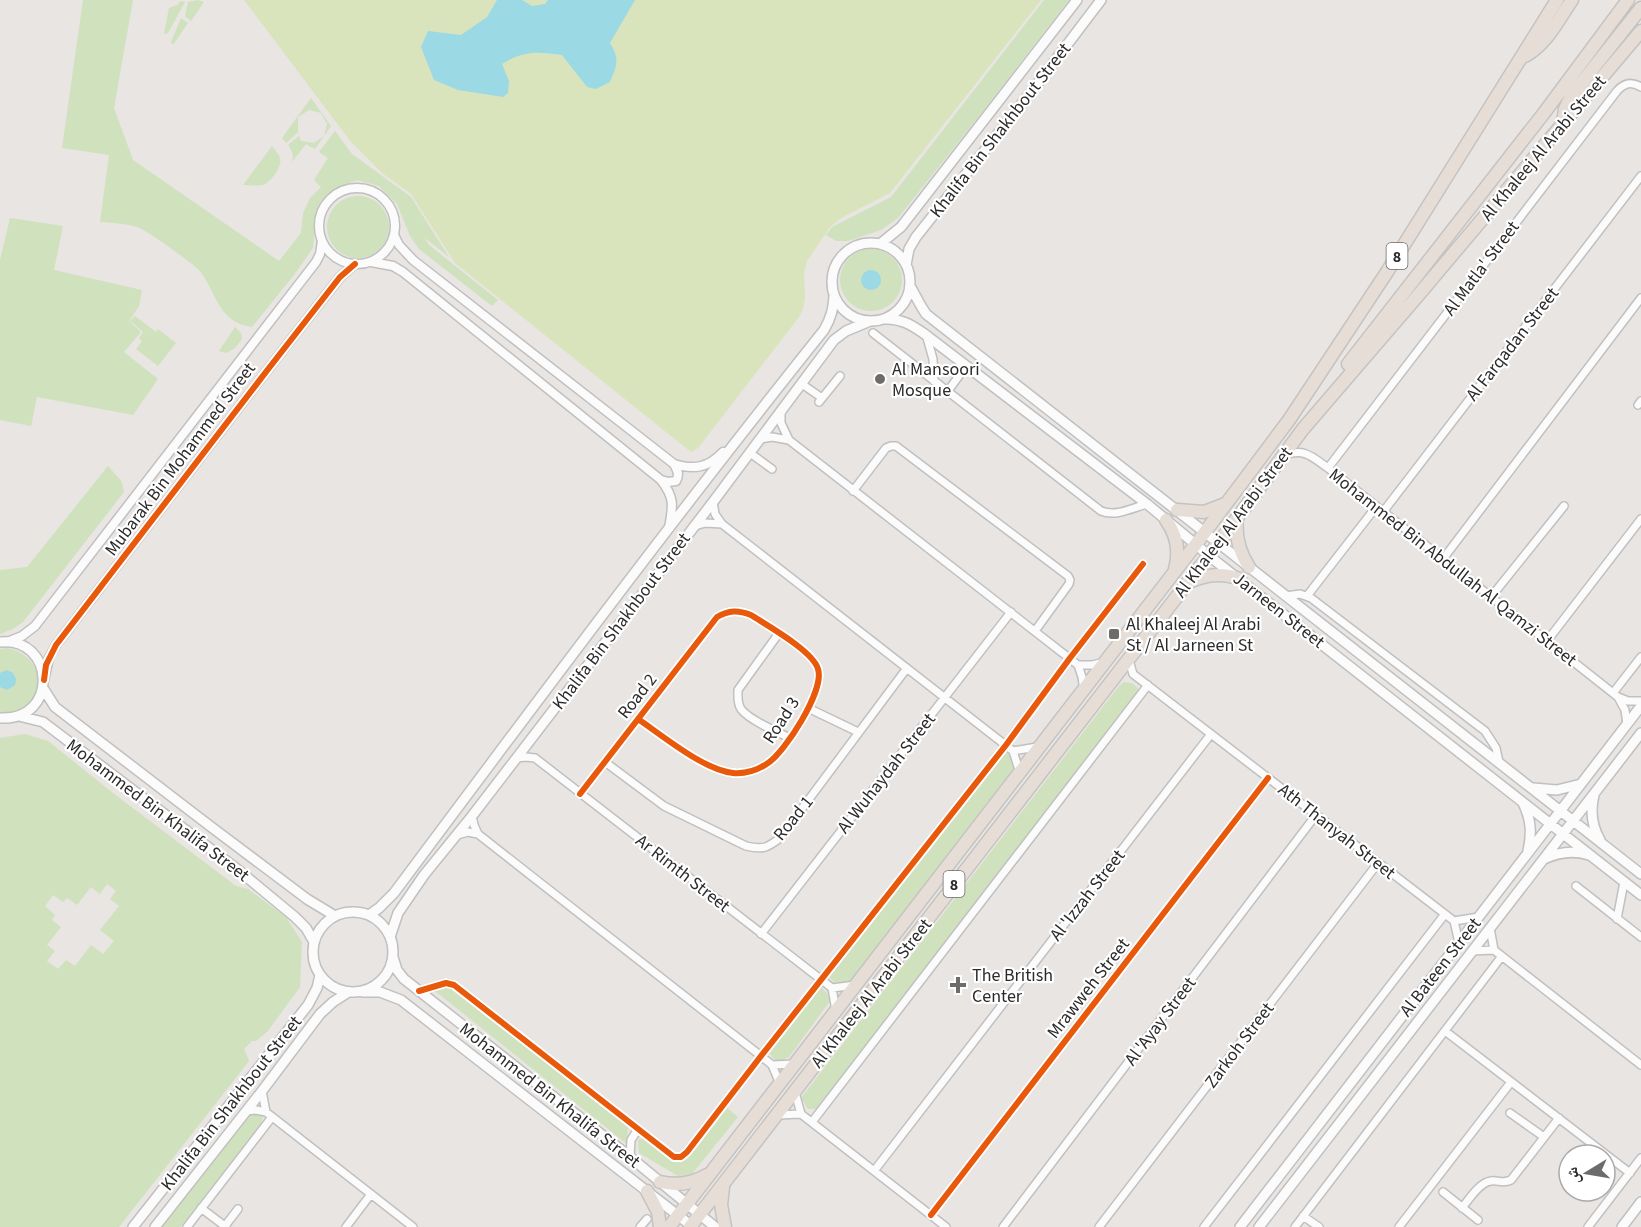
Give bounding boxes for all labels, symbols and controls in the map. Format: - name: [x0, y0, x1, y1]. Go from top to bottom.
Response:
- street label: Khalifa Bin Shakhbout Street: [924, 38, 1077, 223]
- street label: Al Khaleej Al Arabi Street: [1475, 70, 1612, 227]
- street label: Al Matla' Street: [1437, 216, 1525, 321]
- road number: 8: [1386, 243, 1408, 269]
- street label: Al Farqadan Street: [1460, 282, 1565, 406]
- street label: Mubarak Bin Mohammed Street: [99, 357, 262, 561]
- place label: Al Mansoori Mosque: [892, 357, 980, 403]
- marker: Al Mansoori Mosque: [873, 372, 887, 386]
- street label: Al Khaleej Al Arabi Street: [1168, 442, 1299, 603]
- street label: Mohammed Bin Abdullah Al Qamzi Street: [1323, 463, 1582, 672]
- street label: Khalifa Bin Shakhbout Street: [546, 528, 696, 715]
- street label: Jarneen Street: [1228, 567, 1330, 654]
- place label: Al Khaleej Al Arabi St / Al Jarneen St: [1126, 612, 1261, 658]
- marker: Al Khaleej Al Arabi St / Al Jarneen St: [1107, 627, 1121, 641]
- street label: Road 2: [612, 668, 663, 724]
- street label: Road 3: [757, 692, 806, 749]
- street label: Al Wuhaydah Street: [831, 708, 941, 839]
- street label: Mohammed Bin Khalifa Street: [61, 733, 254, 888]
- street label: Ath Thanyah Street: [1273, 778, 1401, 885]
- street label: Road 1: [768, 791, 819, 846]
- street label: Ar Rimth Street: [630, 829, 735, 918]
- street label: Al 'Izzah Street: [1044, 844, 1131, 946]
- road number: 8: [944, 871, 964, 897]
- street label: Al Bateen Street: [1394, 912, 1487, 1022]
- street label: Al Khaleej Al Arabi Street: [805, 913, 938, 1073]
- street label: Mrawweh Street: [1041, 933, 1136, 1044]
- place label: The British Center: [972, 963, 1053, 1009]
- street label: Al 'Ayay Street: [1119, 972, 1202, 1071]
- marker: The British Center: [949, 976, 967, 994]
- street label: Zarkoh Street: [1199, 997, 1280, 1093]
- street label: Khalifa Bin Shakhbout Street: [155, 1011, 308, 1196]
- street label: Mohammed Bin Khalifa Street: [454, 1017, 645, 1174]
- north arrow: [1557, 1143, 1617, 1203]
- text: ش: [1561, 1165, 1586, 1186]

